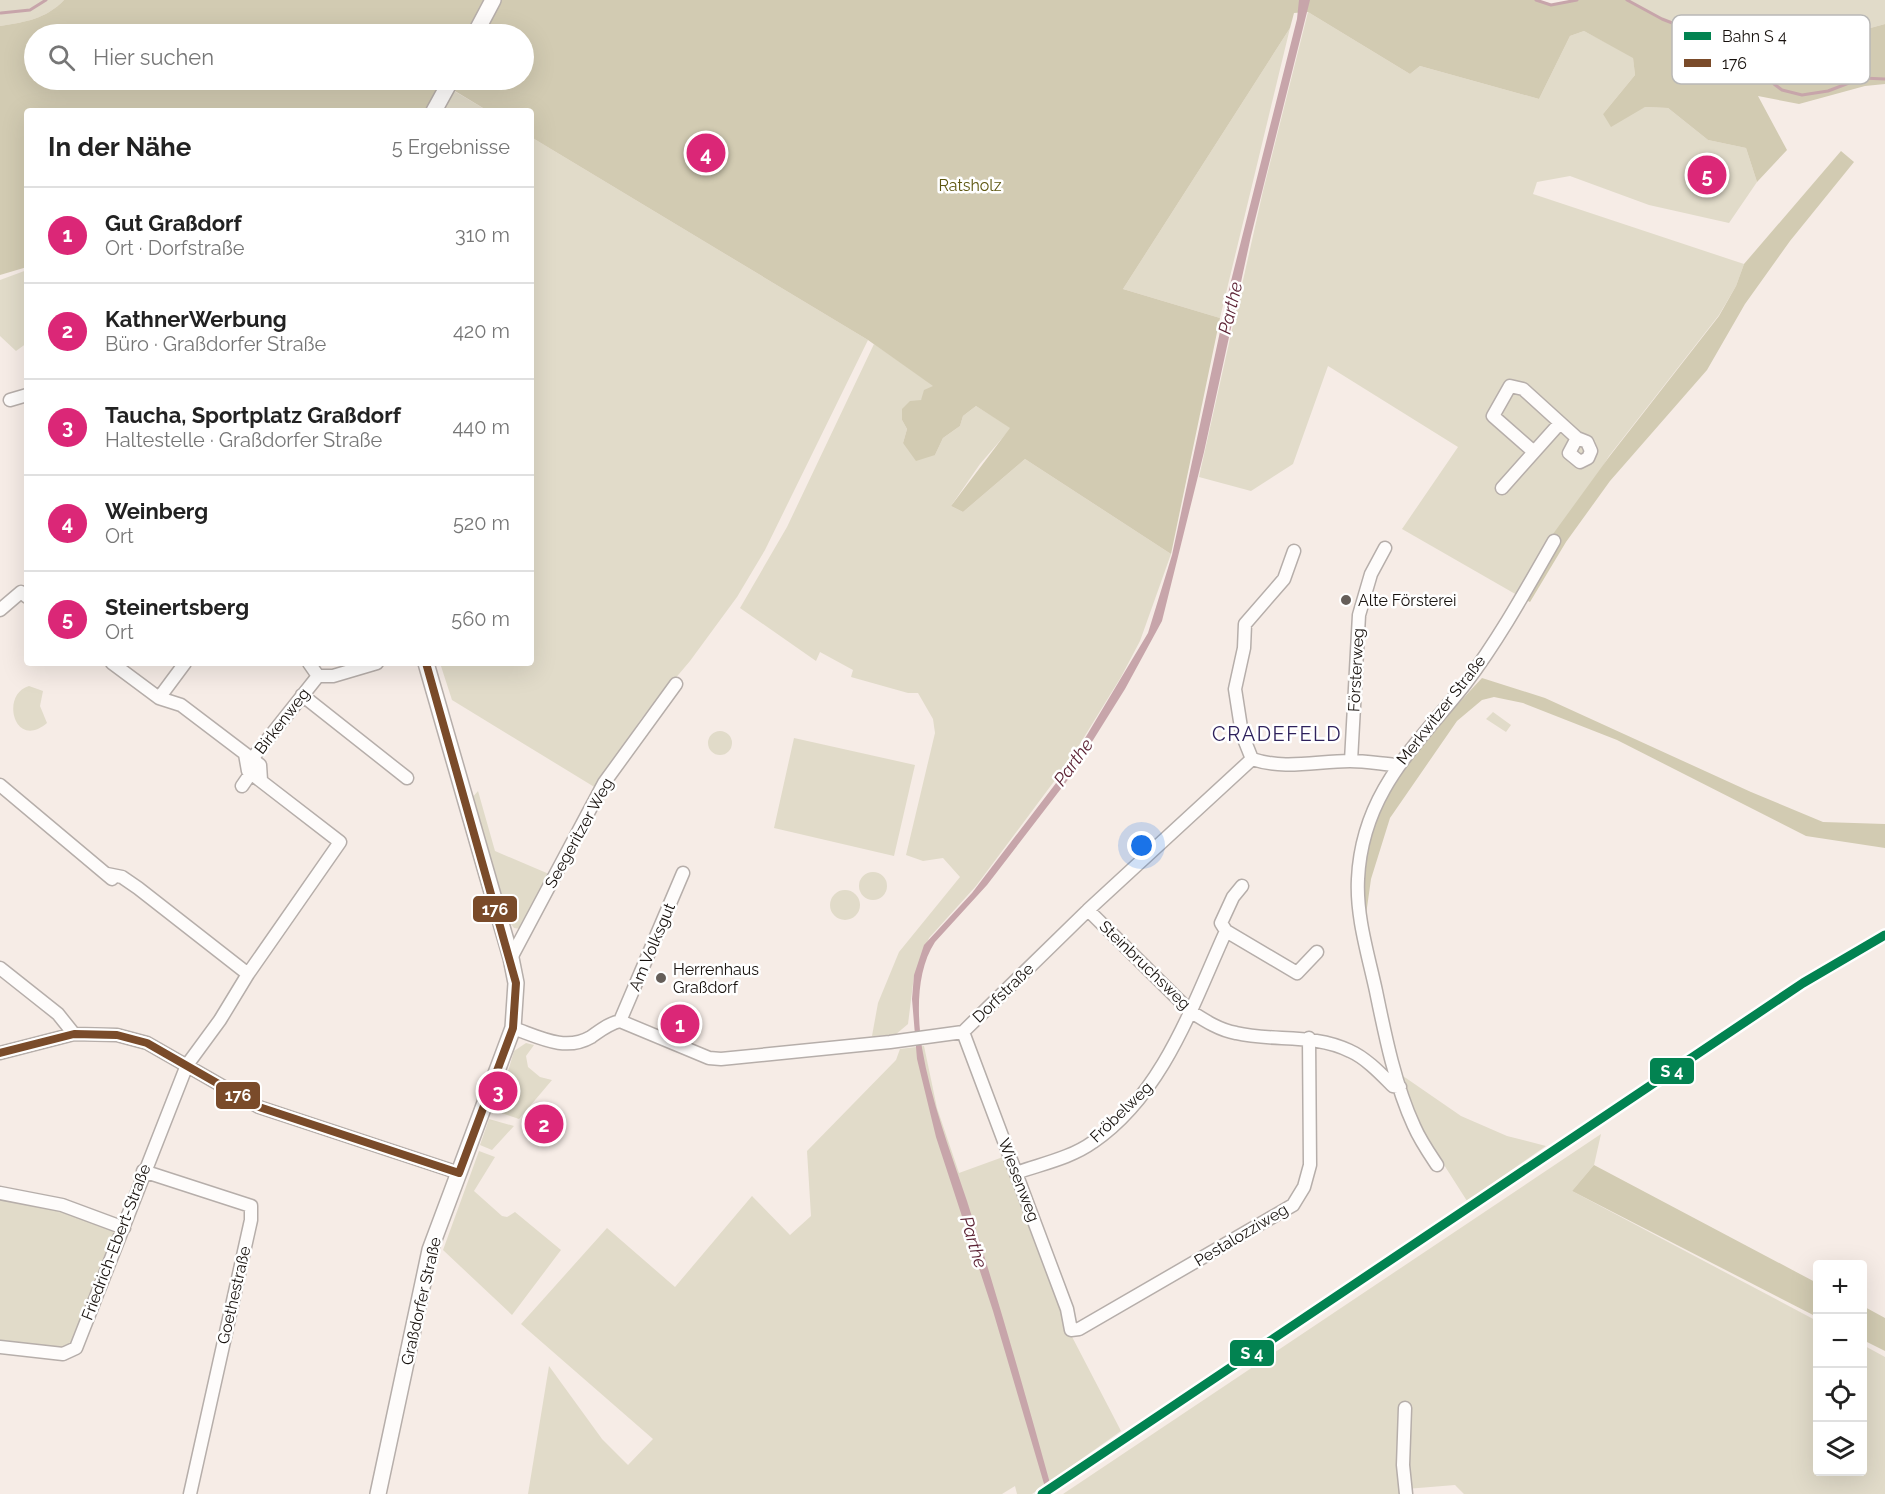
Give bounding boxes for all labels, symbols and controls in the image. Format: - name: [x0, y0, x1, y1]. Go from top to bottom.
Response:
- legend: [1672, 15, 1870, 84]
- search box: [24, 24, 534, 90]
- text: Bahn S 4: [1722, 27, 1787, 46]
- icon: search: [45, 41, 78, 74]
- text: Hier suchen: [93, 44, 214, 70]
- text: 176: [1722, 54, 1747, 73]
- pin: 4: [686, 130, 726, 176]
- text: In der Nähe: [48, 132, 191, 162]
- text: 5 Ergebnisse: [392, 135, 510, 159]
- pin: 5: [1688, 152, 1726, 198]
- park label: Ratsholz: [938, 176, 1002, 195]
- text: Gut Graßdorf: [105, 210, 242, 236]
- text: 1: [63, 223, 72, 247]
- text: 310 m: [455, 223, 510, 247]
- text: Ort · Dorfstraße: [105, 236, 244, 260]
- water label: Parthe: [1214, 279, 1246, 336]
- text: KathnerWerbung: [105, 306, 287, 332]
- text: 2: [62, 319, 73, 343]
- text: 420 m: [453, 319, 510, 343]
- text: Büro · Graßdorfer Straße: [105, 332, 326, 356]
- text: Taucha, Sportplatz Graßdorf: [105, 402, 401, 428]
- text: 3: [62, 415, 73, 439]
- text: 440 m: [452, 415, 510, 439]
- text: Haltestelle · Graßdorfer Straße: [105, 428, 382, 452]
- text: Weinberg: [105, 498, 208, 524]
- text: 4: [62, 511, 73, 535]
- text: 520 m: [453, 511, 510, 535]
- text: Ort: [105, 524, 134, 548]
- place label: Alte Försterei: [1358, 591, 1456, 610]
- marker: Alte Försterei: [1339, 593, 1353, 607]
- text: Steinertsberg: [105, 594, 249, 620]
- text: 5: [62, 607, 73, 631]
- text: 560 m: [451, 607, 510, 631]
- text: Ort: [105, 620, 134, 644]
- street label: Försterweg: [1344, 628, 1368, 712]
- street label: Merkwitzer Straße: [1393, 652, 1489, 768]
- street label: Birkenweg: [250, 684, 314, 758]
- district label: CRADEFELD: [1212, 722, 1342, 746]
- water label: Parthe: [1049, 734, 1097, 790]
- street label: Seegeritzer Weg: [541, 775, 617, 891]
- your location: [1127, 831, 1156, 860]
- line badge: 176: [472, 895, 518, 923]
- text: 176: [482, 900, 509, 919]
- street label: Am Volksgut: [625, 900, 679, 994]
- street label: Steinbruchsweg: [1095, 917, 1195, 1013]
- street label: Dorfstraße: [969, 959, 1037, 1027]
- place label: Herrenhaus Graßdorf: [673, 960, 759, 997]
- marker: Herrenhaus Graßdorf: [654, 971, 668, 985]
- pin: 1: [660, 1002, 700, 1046]
- line badge: S 4: [1649, 1057, 1695, 1085]
- text: S 4: [1661, 1062, 1683, 1081]
- pin: 3: [478, 1068, 518, 1114]
- street label: Fröbelweg: [1086, 1078, 1156, 1146]
- line badge: 176: [215, 1081, 261, 1110]
- text: 176: [225, 1086, 252, 1105]
- pin: 2: [524, 1102, 564, 1146]
- street label: Wiesenweg: [994, 1136, 1044, 1224]
- street label: Friedrich-Ebert-Straße: [77, 1161, 155, 1323]
- street label: Pestalozziweg: [1191, 1200, 1291, 1270]
- water label: Parthe: [956, 1214, 992, 1271]
- street label: Graßdorfer Straße: [397, 1235, 445, 1367]
- street label: Goethestraße: [213, 1244, 255, 1346]
- map controls: [1813, 1260, 1867, 1476]
- button: +: [1813, 1260, 1867, 1314]
- button: −: [1813, 1314, 1867, 1368]
- line badge: S 4: [1229, 1339, 1275, 1367]
- text: S 4: [1241, 1344, 1263, 1363]
- button: locate: [1813, 1368, 1867, 1422]
- button: layers: [1813, 1422, 1867, 1476]

